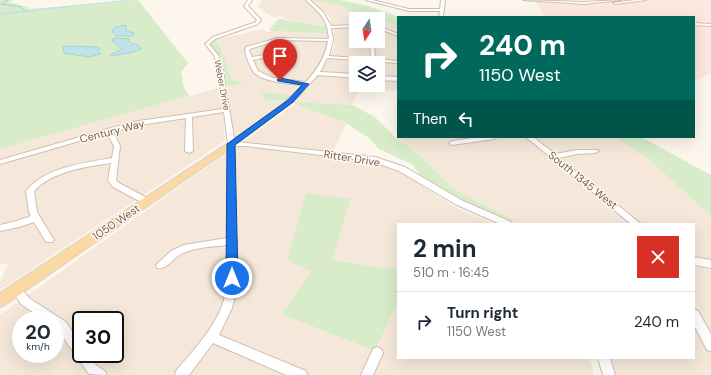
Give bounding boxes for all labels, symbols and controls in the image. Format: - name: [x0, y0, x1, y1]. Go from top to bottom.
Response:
- north arrow: [349, 12, 385, 48]
- map controls: [349, 12, 385, 92]
- text: 240 m: [479, 27, 566, 64]
- icon: right: [413, 32, 465, 84]
- pin: [263, 39, 297, 80]
- icon: arrive: [269, 45, 291, 67]
- button: layers: [349, 56, 385, 92]
- street label: Weber Drive: [211, 59, 233, 111]
- text: 1150 West: [479, 63, 561, 87]
- icon: left: [455, 108, 477, 130]
- text: Then: [413, 109, 447, 129]
- street label: Century Way: [78, 116, 146, 146]
- street label: Ritter Drive: [323, 147, 381, 169]
- street label: South 1345 West: [546, 148, 620, 212]
- street label: 1050 West: [90, 201, 142, 243]
- text: 2 min: [413, 233, 476, 264]
- button: close: [637, 236, 679, 278]
- position arrow: [211, 257, 253, 299]
- text: 510 m · 16:45: [413, 264, 489, 281]
- text: Turn right: [447, 303, 518, 323]
- speed limit sign: 30: [72, 311, 124, 363]
- icon: right: [413, 311, 435, 333]
- text: 240 m: [634, 312, 679, 332]
- text: 20: [25, 319, 51, 345]
- text: 1150 West: [447, 323, 506, 340]
- text: km/h: [26, 340, 50, 353]

